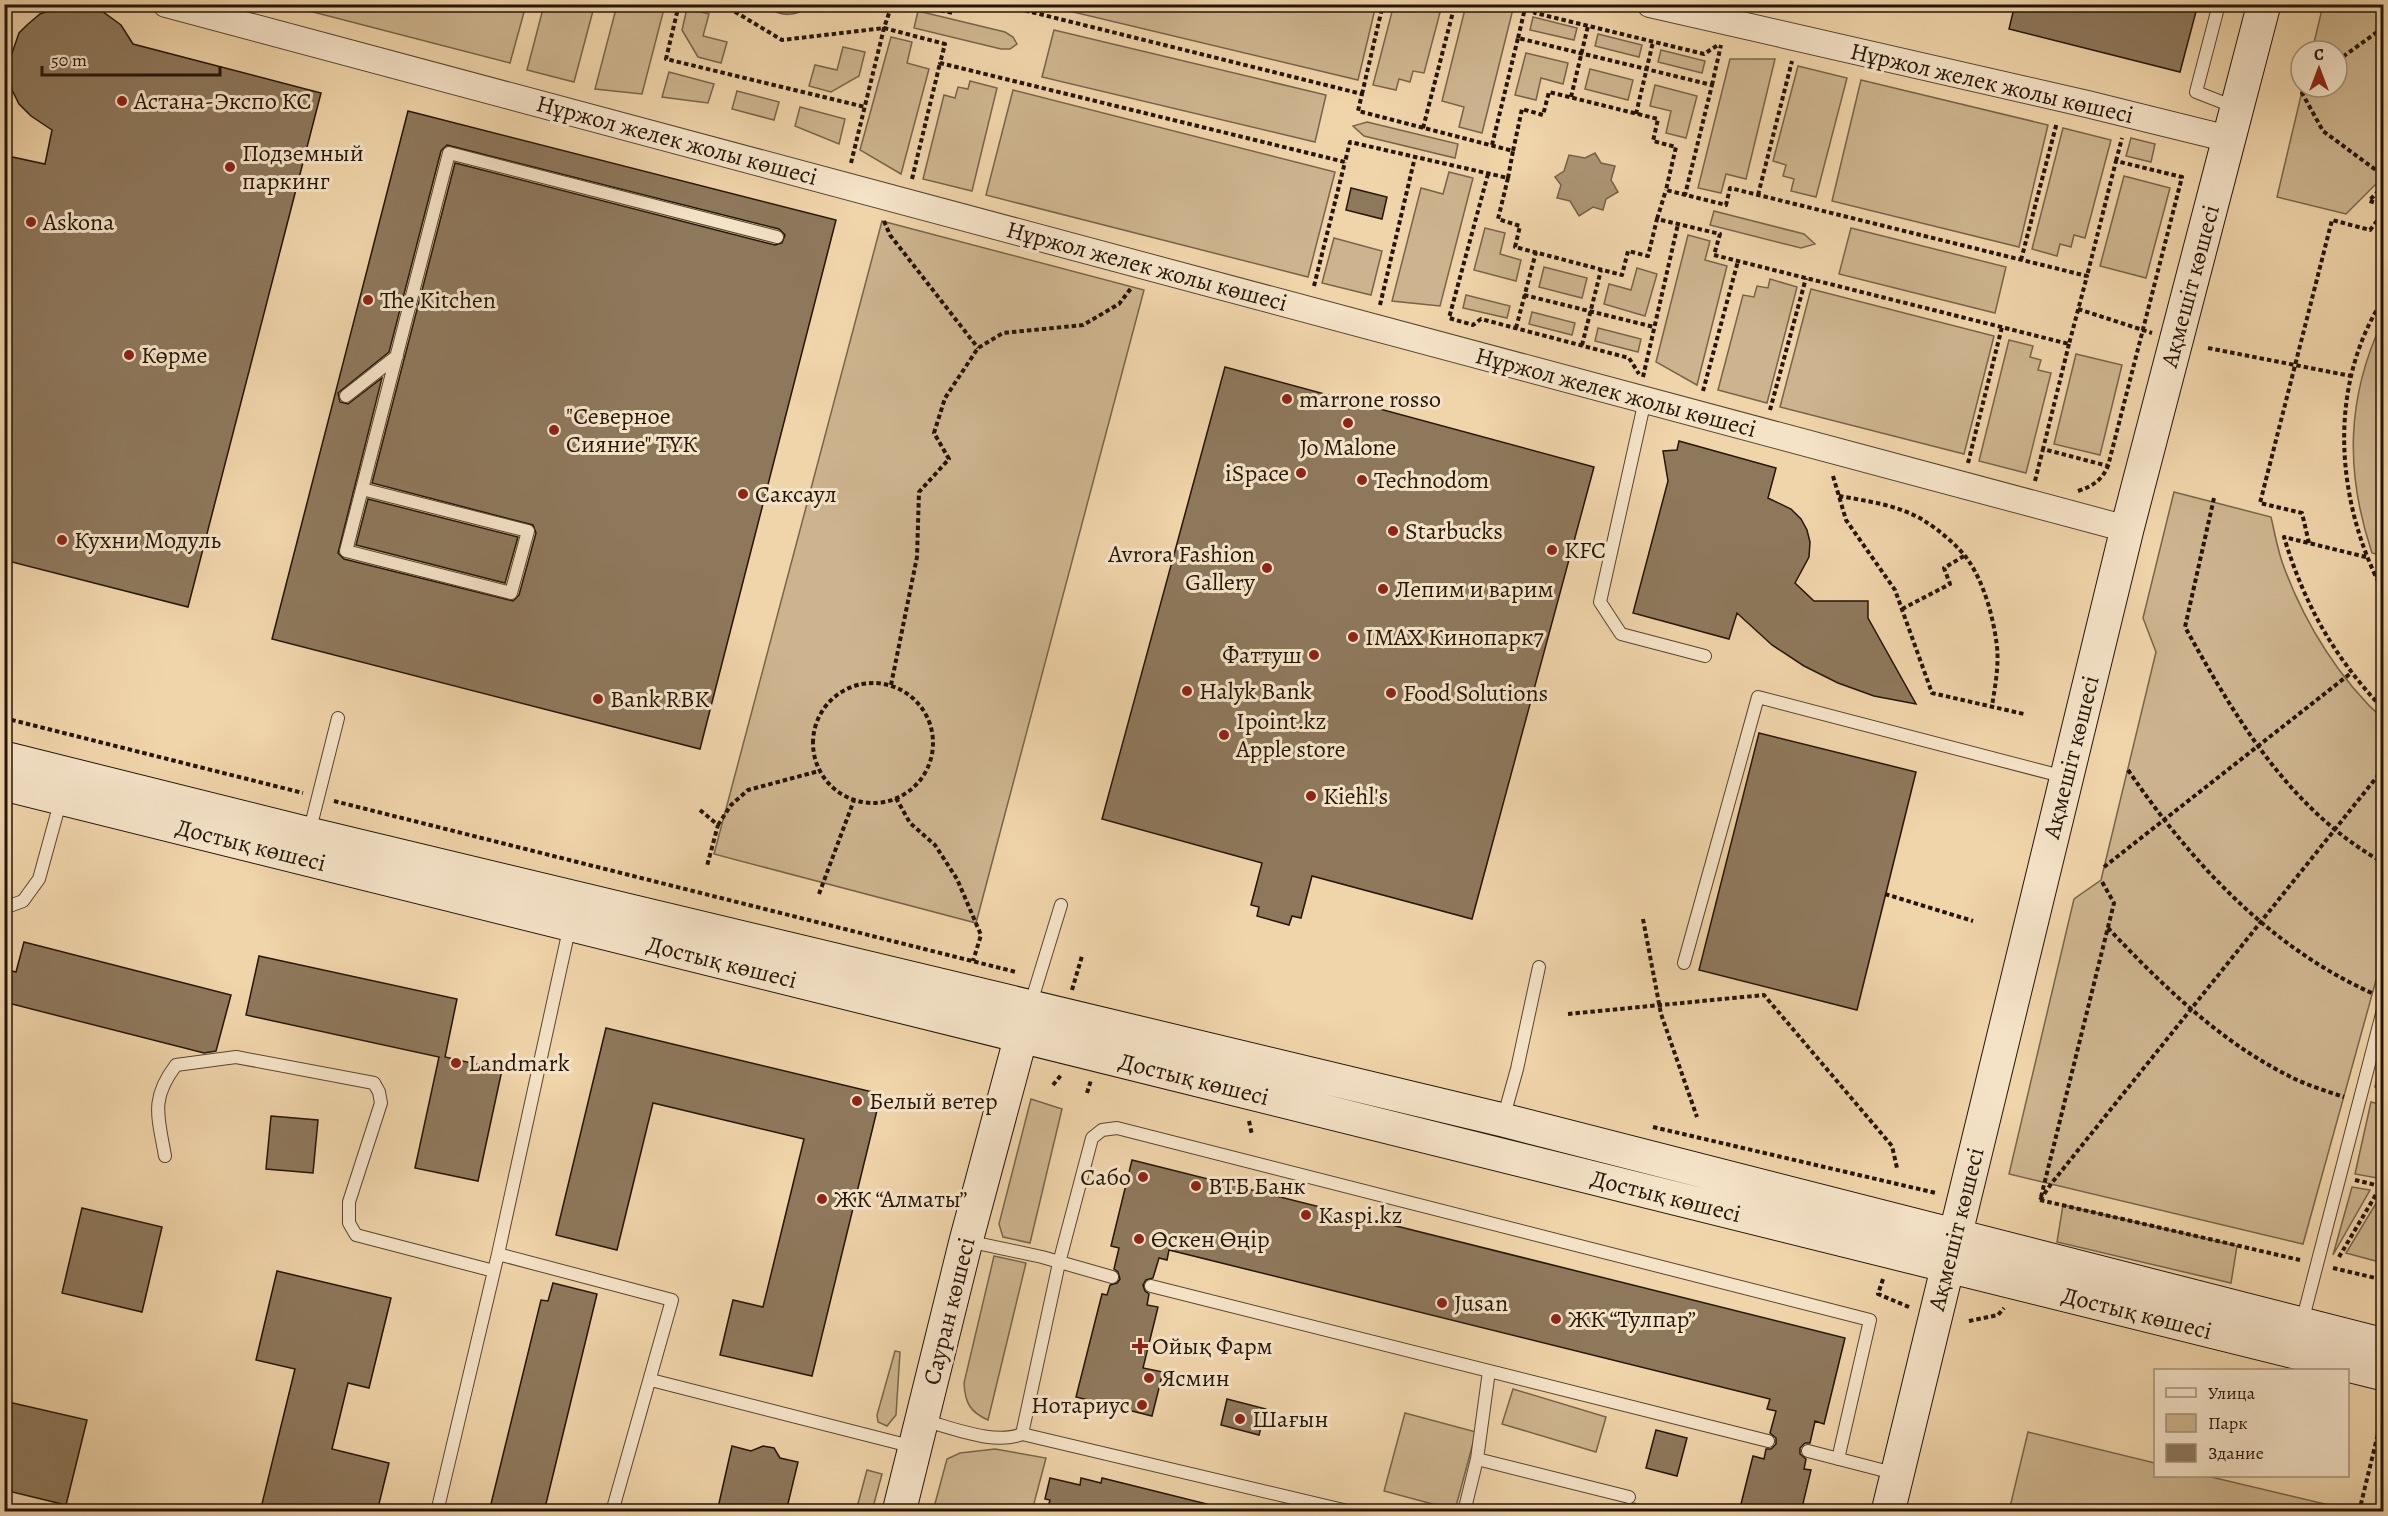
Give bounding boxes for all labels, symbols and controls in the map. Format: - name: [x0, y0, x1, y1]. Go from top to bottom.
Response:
- street label: Нұржол желек жолы көшесі: [1847, 35, 2137, 131]
- scale bar: [42, 39, 220, 77]
- north arrow: [2289, 39, 2349, 99]
- text: С: [2314, 44, 2324, 66]
- text: 50 m: [51, 48, 87, 72]
- place label: Астана-Экспо КС: [133, 85, 312, 117]
- street label: Нұржол желек жолы көшесі: [533, 87, 821, 193]
- marker: Астана-Экспо КС: [115, 94, 129, 108]
- place label: Подземный паркинг: [242, 137, 364, 197]
- marker: Подземный паркинг: [223, 160, 237, 174]
- street label: Ақмешіт көшесі: [2153, 201, 2227, 372]
- place label: Askona: [42, 206, 115, 238]
- street label: Нұржол желек жолы көшесі: [1003, 213, 1291, 319]
- marker: Askona: [24, 215, 38, 229]
- place label: The Kitchen: [380, 284, 496, 316]
- marker: The Kitchen: [361, 293, 375, 307]
- place label: Көрме: [141, 339, 207, 371]
- street label: Нұржол желек жолы көшесі: [1472, 339, 1760, 445]
- marker: Көрме: [122, 348, 136, 362]
- place label: marrone rosso: [1299, 383, 1441, 415]
- marker: marrone rosso: [1280, 392, 1294, 406]
- place label: "Северное Cияние" ТҮК: [566, 400, 698, 460]
- marker: Jo Malone: [1341, 416, 1355, 430]
- marker: "Северное Cияние" ТҮК: [547, 423, 561, 437]
- place label: Jo Malone: [1300, 431, 1396, 463]
- place label: iSpace: [1225, 457, 1289, 489]
- place label: Technodom: [1374, 464, 1489, 496]
- marker: iSpace: [1294, 466, 1308, 480]
- marker: Technodom: [1355, 473, 1369, 487]
- place label: Саксаул: [755, 478, 837, 510]
- marker: Саксаул: [736, 487, 750, 501]
- place label: Starbucks: [1405, 515, 1503, 547]
- place label: Кухни Модуль: [74, 524, 222, 556]
- marker: Starbucks: [1386, 524, 1400, 538]
- marker: Кухни Модуль: [55, 533, 69, 547]
- place label: KFC: [1564, 534, 1606, 566]
- place label: Avrora Fashion Gallery: [1107, 538, 1255, 598]
- marker: KFC: [1545, 543, 1559, 557]
- marker: Avrora Fashion Gallery: [1260, 561, 1274, 575]
- place label: Лепим и варим: [1395, 573, 1554, 605]
- marker: Лепим и варим: [1376, 582, 1390, 596]
- place label: IMAX Кинопарк7: [1365, 621, 1544, 653]
- marker: IMAX Кинопарк7: [1346, 630, 1360, 644]
- place label: Фаттуш: [1222, 639, 1302, 671]
- marker: Фаттуш: [1307, 648, 1321, 662]
- street label: Ақмешіт көшесі: [2035, 672, 2107, 843]
- place label: Halyk Bank: [1199, 675, 1312, 707]
- place label: Food Solutions: [1403, 677, 1548, 709]
- place label: Bank RBK: [610, 683, 709, 715]
- marker: Halyk Bank: [1180, 684, 1194, 698]
- marker: Food Solutions: [1384, 686, 1398, 700]
- marker: Bank RBK: [591, 692, 605, 706]
- place label: Ipoint.kz Apple store: [1235, 705, 1345, 765]
- marker: Ipoint.kz Apple store: [1217, 728, 1231, 742]
- place label: Kiehl's: [1323, 780, 1388, 812]
- marker: Kiehl's: [1304, 789, 1318, 803]
- street label: Достық көшесі: [173, 811, 329, 879]
- street label: Достық көшесі: [644, 928, 800, 996]
- street label: Достық көшесі: [1116, 1045, 1272, 1113]
- place label: Landmark: [468, 1047, 570, 1079]
- marker: Landmark: [449, 1056, 463, 1070]
- place label: Белый ветер: [869, 1085, 998, 1117]
- marker: Белый ветер: [850, 1094, 864, 1108]
- street label: Ақмешіт көшесі: [1920, 1144, 1992, 1315]
- place label: Сабо: [1080, 1161, 1131, 1193]
- street label: Достық көшесі: [1588, 1162, 1744, 1230]
- marker: Сабо: [1136, 1170, 1150, 1184]
- place label: ВТБ Банк: [1208, 1170, 1306, 1202]
- marker: ВТБ Банк: [1189, 1179, 1203, 1193]
- place label: ЖК “Алматы”: [834, 1183, 968, 1215]
- marker: ЖК “Алматы”: [815, 1192, 829, 1206]
- place label: Kaspi.kz: [1318, 1199, 1402, 1231]
- marker: Kaspi.kz: [1299, 1208, 1313, 1222]
- place label: Өскен Өңір: [1151, 1223, 1270, 1255]
- marker: Өскен Өңір: [1132, 1232, 1146, 1246]
- street label: Сауран көшесі: [915, 1234, 983, 1388]
- street label: Достық көшесі: [2059, 1279, 2215, 1347]
- place label: Jusan: [1454, 1287, 1508, 1319]
- marker: Jusan: [1435, 1296, 1449, 1310]
- place label: ЖК “Тулпар”: [1568, 1303, 1696, 1335]
- marker: ЖК “Тулпар”: [1549, 1312, 1563, 1326]
- place label: Ойық Фарм: [1152, 1330, 1273, 1362]
- marker: Ойық Фарм: [1133, 1339, 1147, 1353]
- place label: Ясмин: [1161, 1362, 1230, 1394]
- legend: [2154, 1369, 2349, 1477]
- marker: Ясмин: [1142, 1371, 1156, 1385]
- text: Улица: [2208, 1381, 2256, 1405]
- place label: Нотариус: [1031, 1389, 1130, 1421]
- marker: Нотариус: [1135, 1398, 1149, 1412]
- place label: Шағын: [1252, 1403, 1328, 1435]
- text: Парк: [2208, 1411, 2248, 1435]
- marker: Шағын: [1233, 1412, 1247, 1426]
- text: Здание: [2208, 1441, 2264, 1465]

